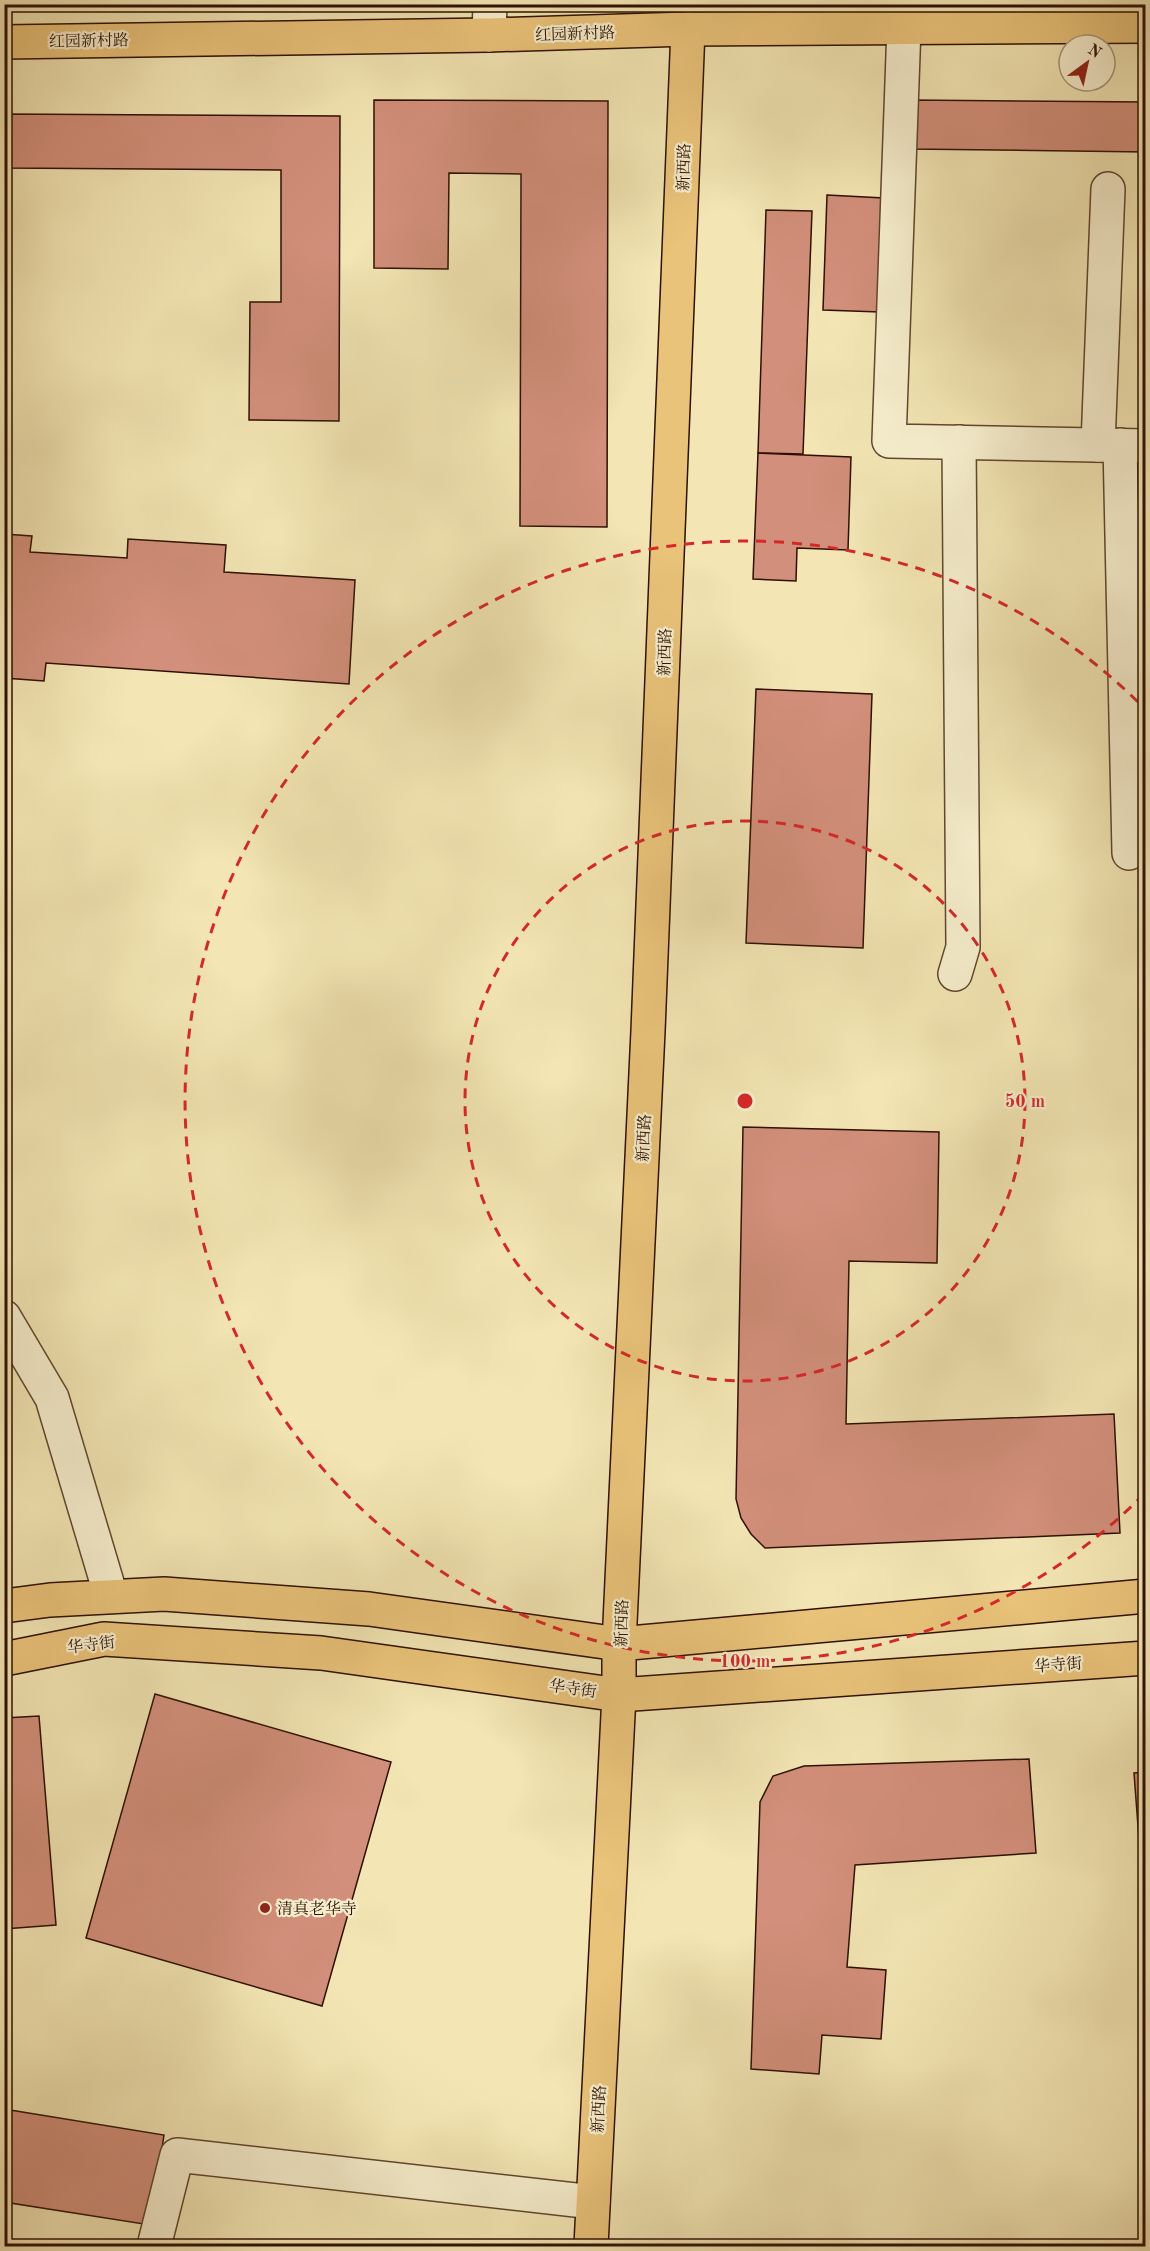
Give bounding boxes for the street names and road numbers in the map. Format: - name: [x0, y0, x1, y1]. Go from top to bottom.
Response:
- street label: 红园新村路: [535, 24, 615, 44]
- street label: 红园新村路: [49, 31, 129, 51]
- street label: 新西路: [674, 143, 694, 191]
- street label: 新西路: [655, 628, 675, 676]
- street label: 新西路: [634, 1114, 654, 1162]
- street label: 新西路: [612, 1599, 632, 1647]
- street label: 华寺街: [66, 1633, 116, 1657]
- street label: 华寺街: [1033, 1654, 1083, 1676]
- street label: 华寺街: [548, 1677, 598, 1701]
- street label: 新西路: [589, 2085, 609, 2133]

